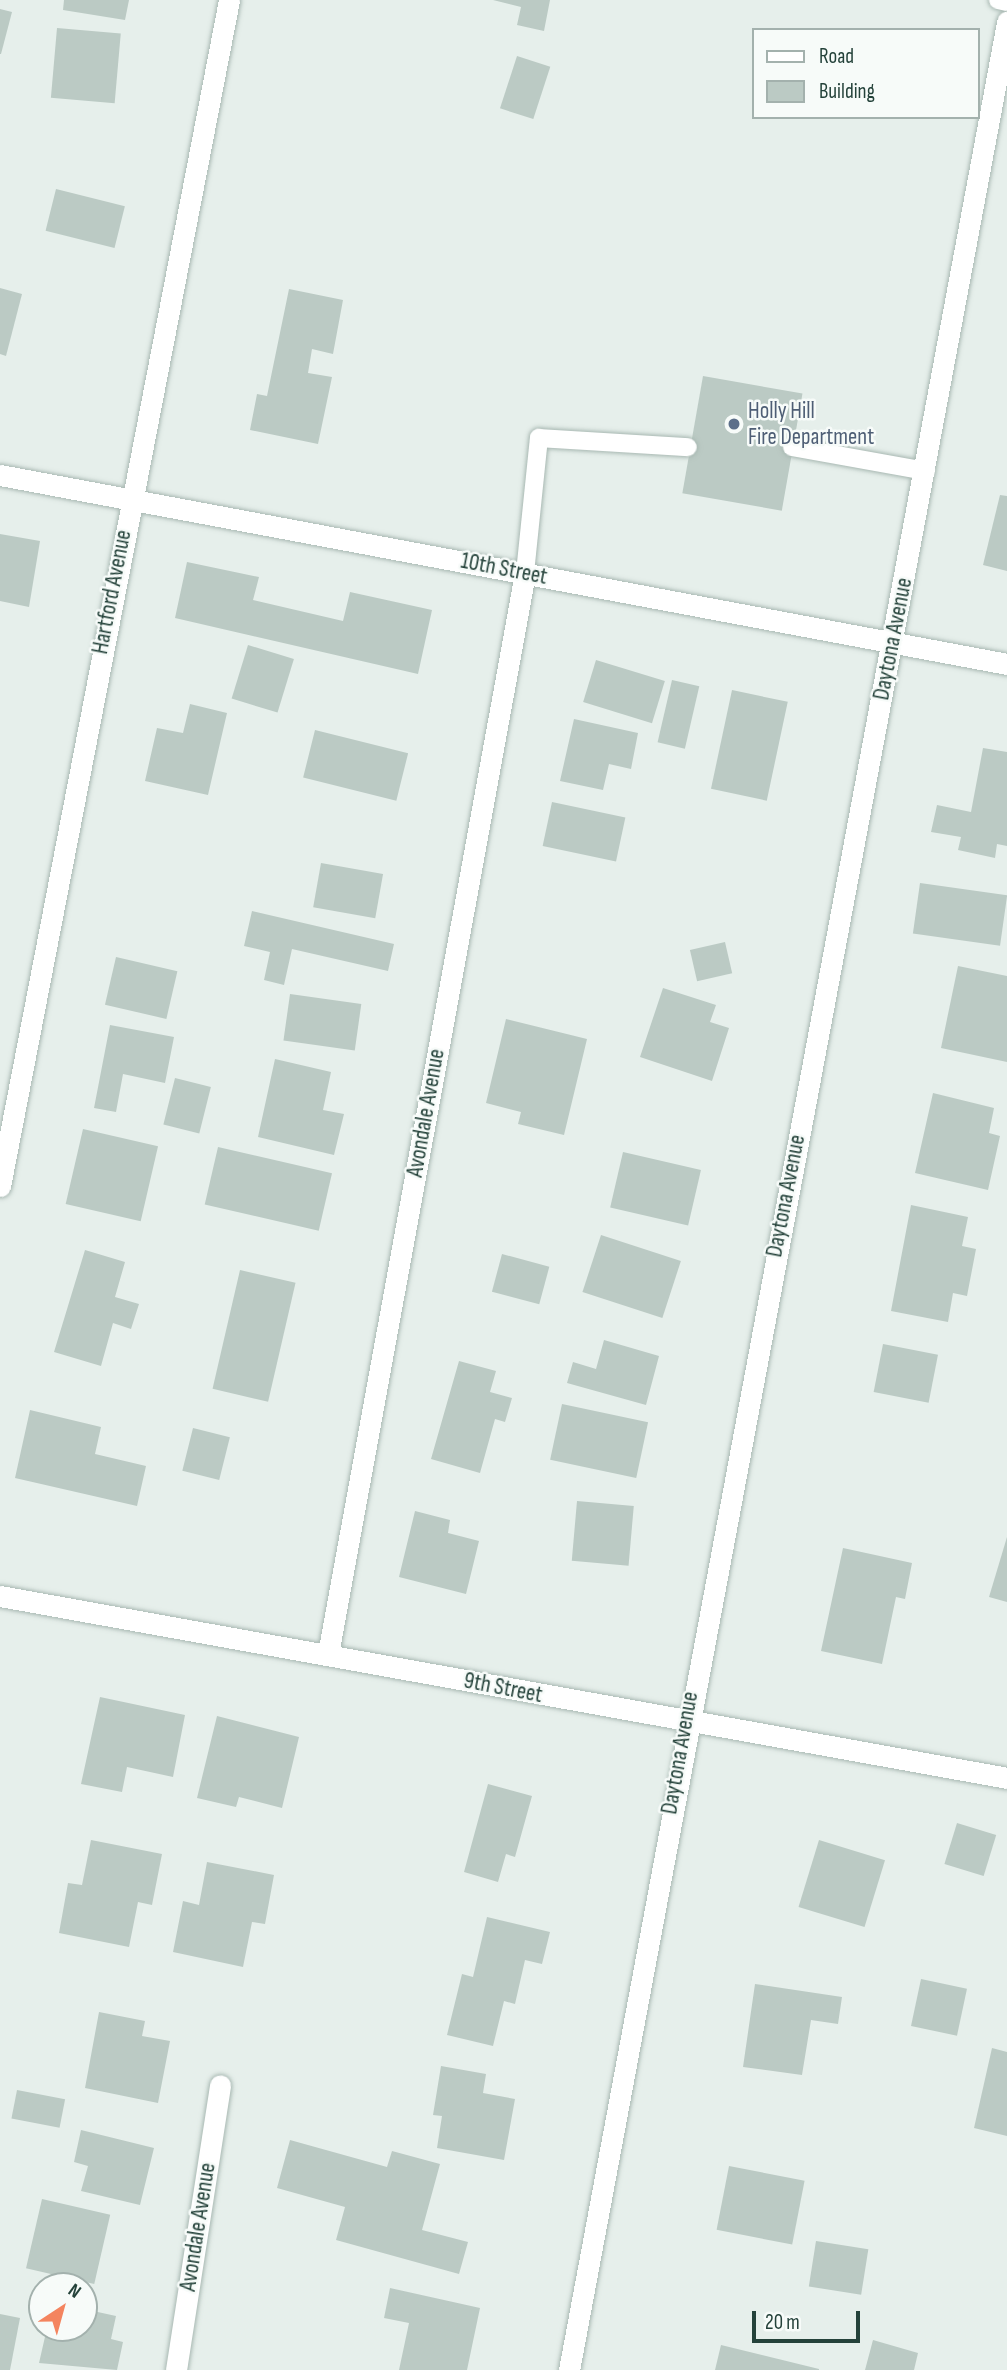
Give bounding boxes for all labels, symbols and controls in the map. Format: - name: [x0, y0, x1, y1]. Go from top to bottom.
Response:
- legend: [752, 28, 979, 119]
- text: Road: [819, 44, 854, 69]
- text: Building: [819, 79, 875, 104]
- place label: Holly Hill Fire Department: [748, 397, 874, 451]
- marker: Holly Hill Fire Department: [726, 416, 742, 432]
- street label: Hartford Avenue: [86, 528, 138, 656]
- street label: 10th Street: [458, 547, 550, 591]
- street label: Daytona Avenue: [868, 576, 918, 702]
- street label: Avondale Avenue: [401, 1047, 451, 1179]
- street label: Daytona Avenue: [761, 1133, 811, 1259]
- street label: 9th Street: [461, 1667, 545, 1709]
- street label: Daytona Avenue: [656, 1690, 704, 1816]
- street label: Avondale Avenue: [174, 2161, 222, 2293]
- north arrow: [28, 2272, 98, 2342]
- text: N: [64, 2279, 85, 2304]
- scale bar: [755, 2296, 864, 2340]
- text: 20 m: [765, 2310, 800, 2335]

